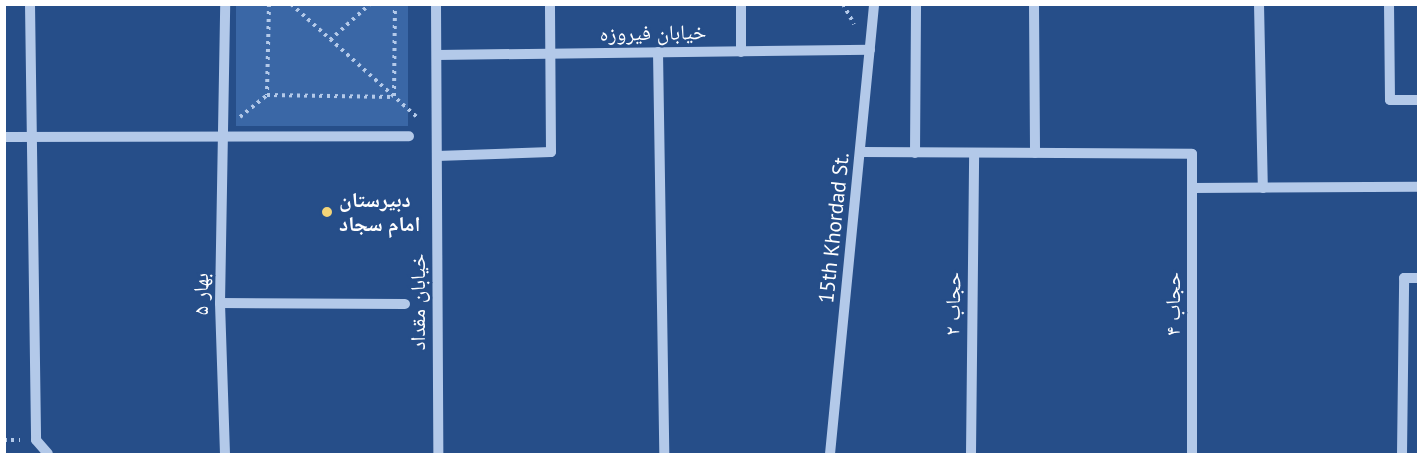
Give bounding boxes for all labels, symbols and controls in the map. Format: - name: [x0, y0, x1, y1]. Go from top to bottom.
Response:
- street label: خیابان فیروزه: [599, 19, 707, 47]
- street label: 15th Khordad St.: [814, 151, 854, 305]
- place label: دبیرستان امام سجاد: [339, 187, 420, 237]
- marker: دبیرستان امام سجاد: [320, 205, 334, 219]
- street label: خیابان مقداد: [405, 254, 431, 350]
- street label: حجاب ۲: [940, 272, 966, 336]
- street label: حجاب ۴: [1160, 272, 1186, 336]
- street label: بهار ۵: [188, 273, 214, 315]

